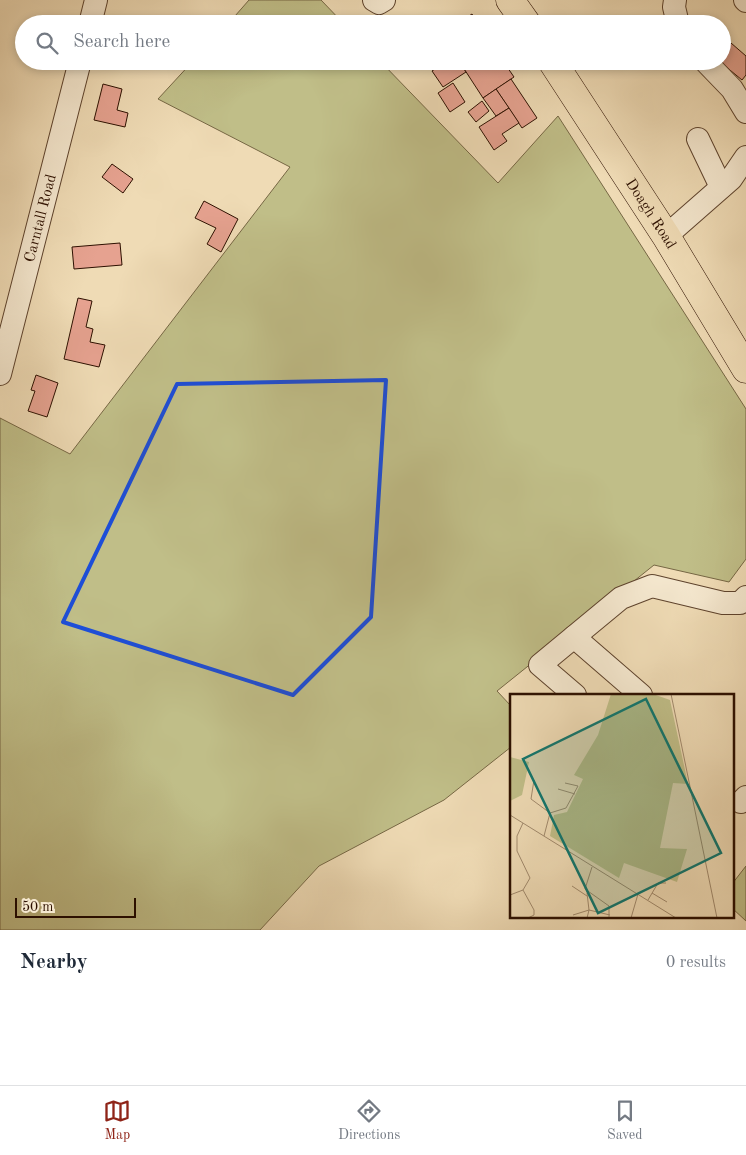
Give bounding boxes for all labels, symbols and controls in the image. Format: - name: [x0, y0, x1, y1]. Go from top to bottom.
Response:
- search box: [15, 15, 731, 70]
- icon: search: [33, 29, 61, 57]
- text: Search here: [73, 33, 170, 52]
- street label: Carntall Road: [23, 173, 60, 264]
- street label: Doagh Road: [622, 176, 678, 252]
- inset map: [510, 694, 734, 918]
- scale bar: [15, 895, 136, 918]
- text: 50 m: [22, 900, 53, 914]
- text: Nearby: [20, 952, 88, 973]
- text: 0 results: [666, 955, 726, 971]
- tab: Map: [103, 1097, 131, 1144]
- tab: Directions: [338, 1097, 400, 1144]
- tab: Saved: [607, 1097, 643, 1144]

